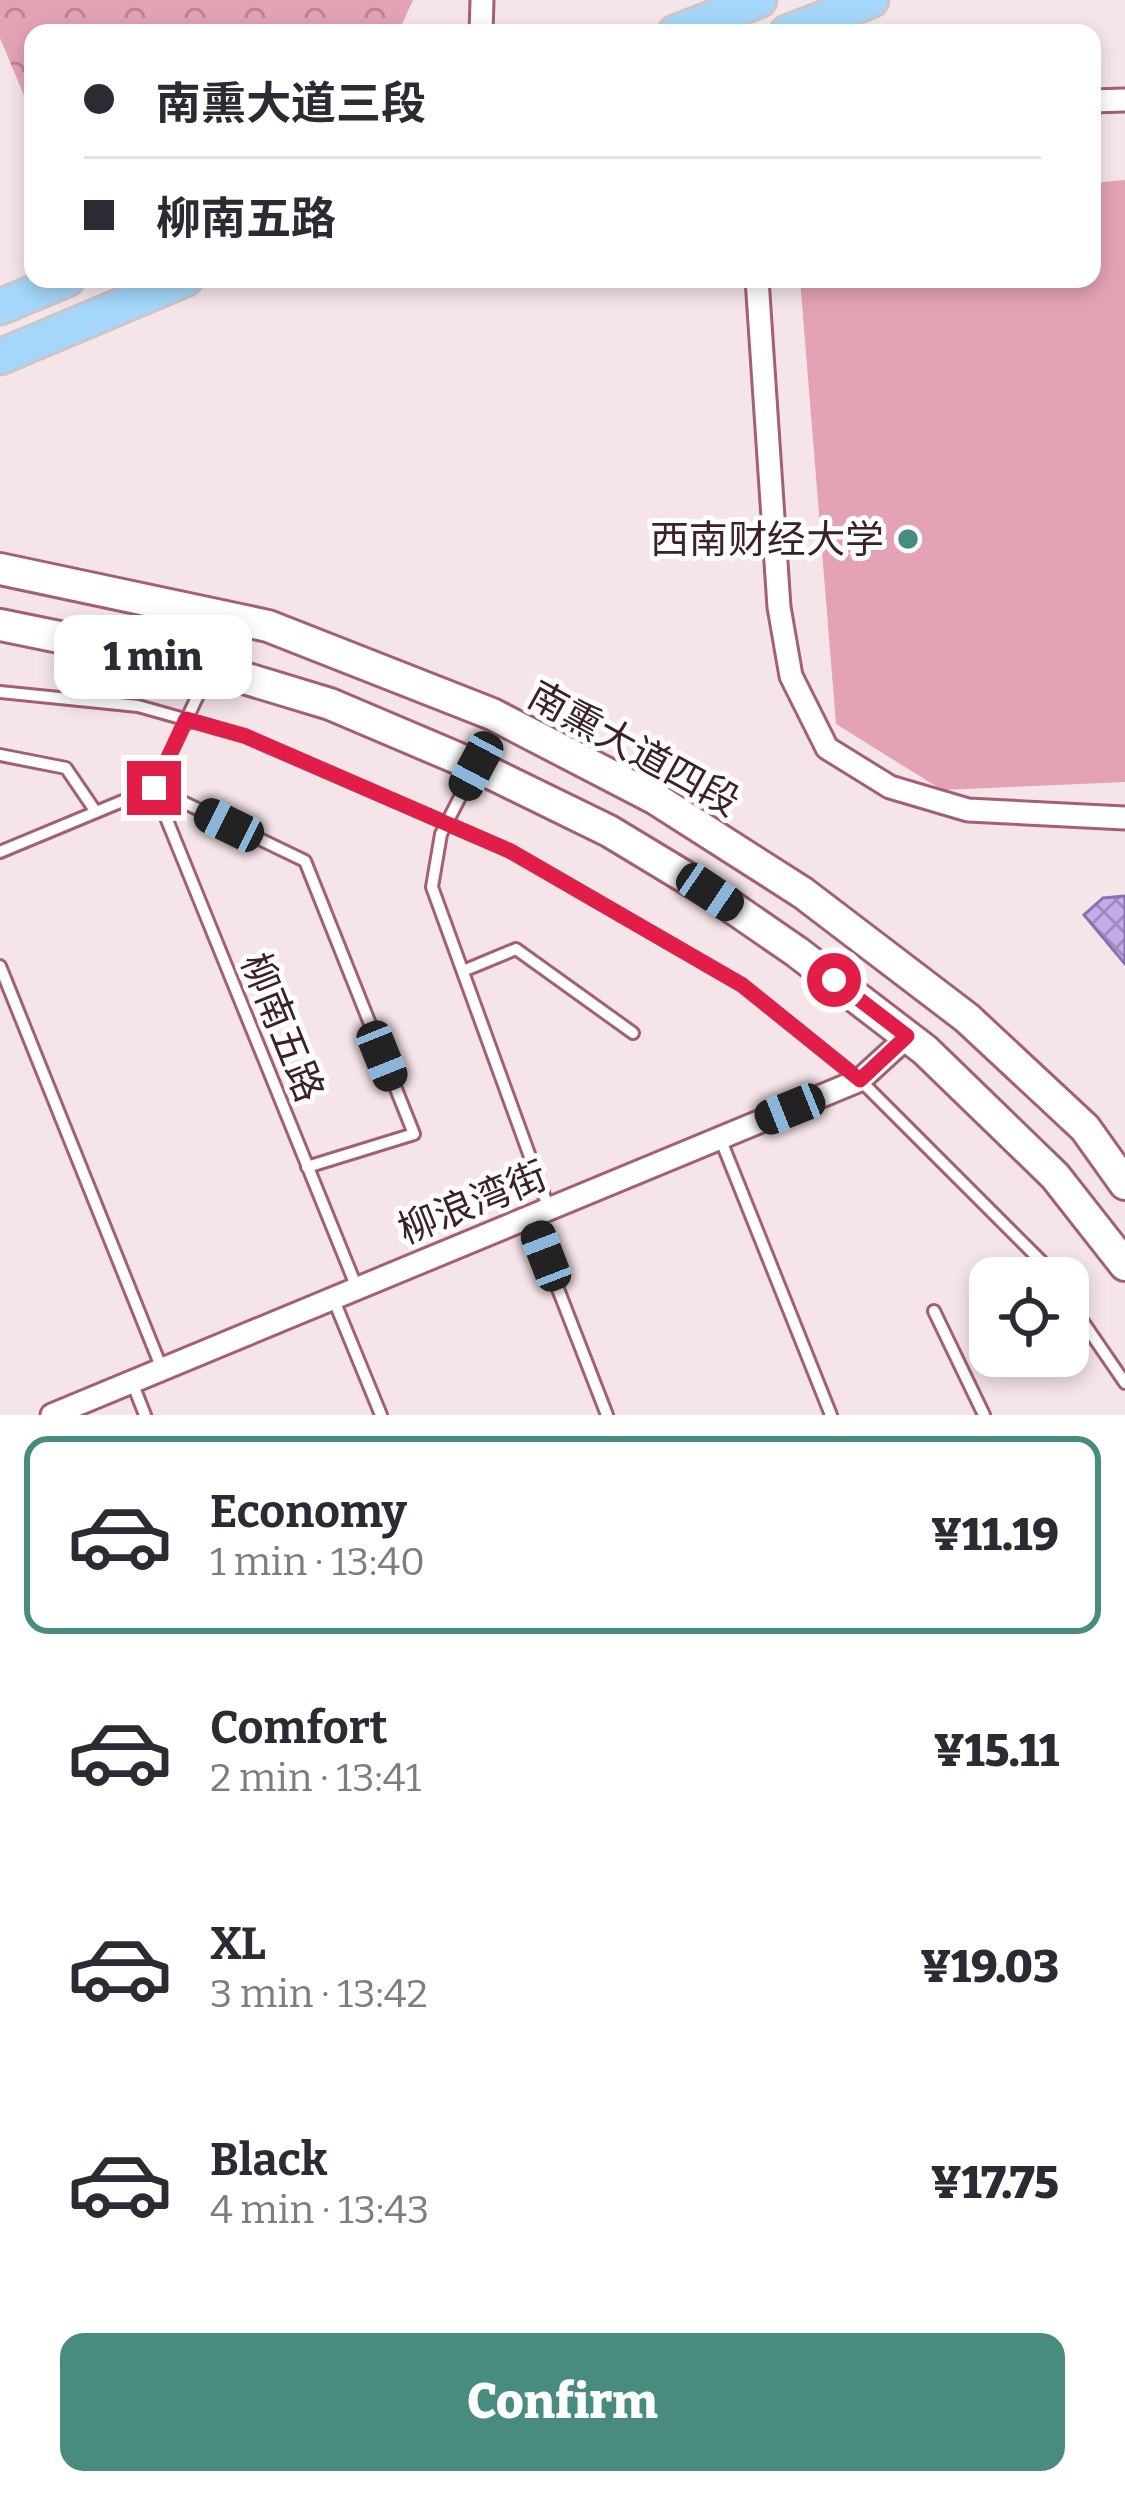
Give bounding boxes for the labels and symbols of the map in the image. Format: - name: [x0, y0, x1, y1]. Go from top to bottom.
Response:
- place label: 西南财经大学: [650, 517, 884, 563]
- marker: 西南财经大学: [895, 526, 921, 552]
- callout: 1 min: [55, 614, 253, 698]
- street label: 南熏大道四段: [520, 672, 747, 826]
- car: [443, 726, 509, 806]
- route end: [127, 761, 181, 815]
- car: [189, 793, 269, 857]
- car: [670, 857, 750, 927]
- street label: 柳南五路: [232, 946, 333, 1108]
- route start: [807, 953, 861, 1007]
- car: [352, 1016, 412, 1096]
- car: [750, 1079, 830, 1139]
- street label: 柳浪湾街: [391, 1152, 553, 1253]
- car: [516, 1216, 576, 1296]

